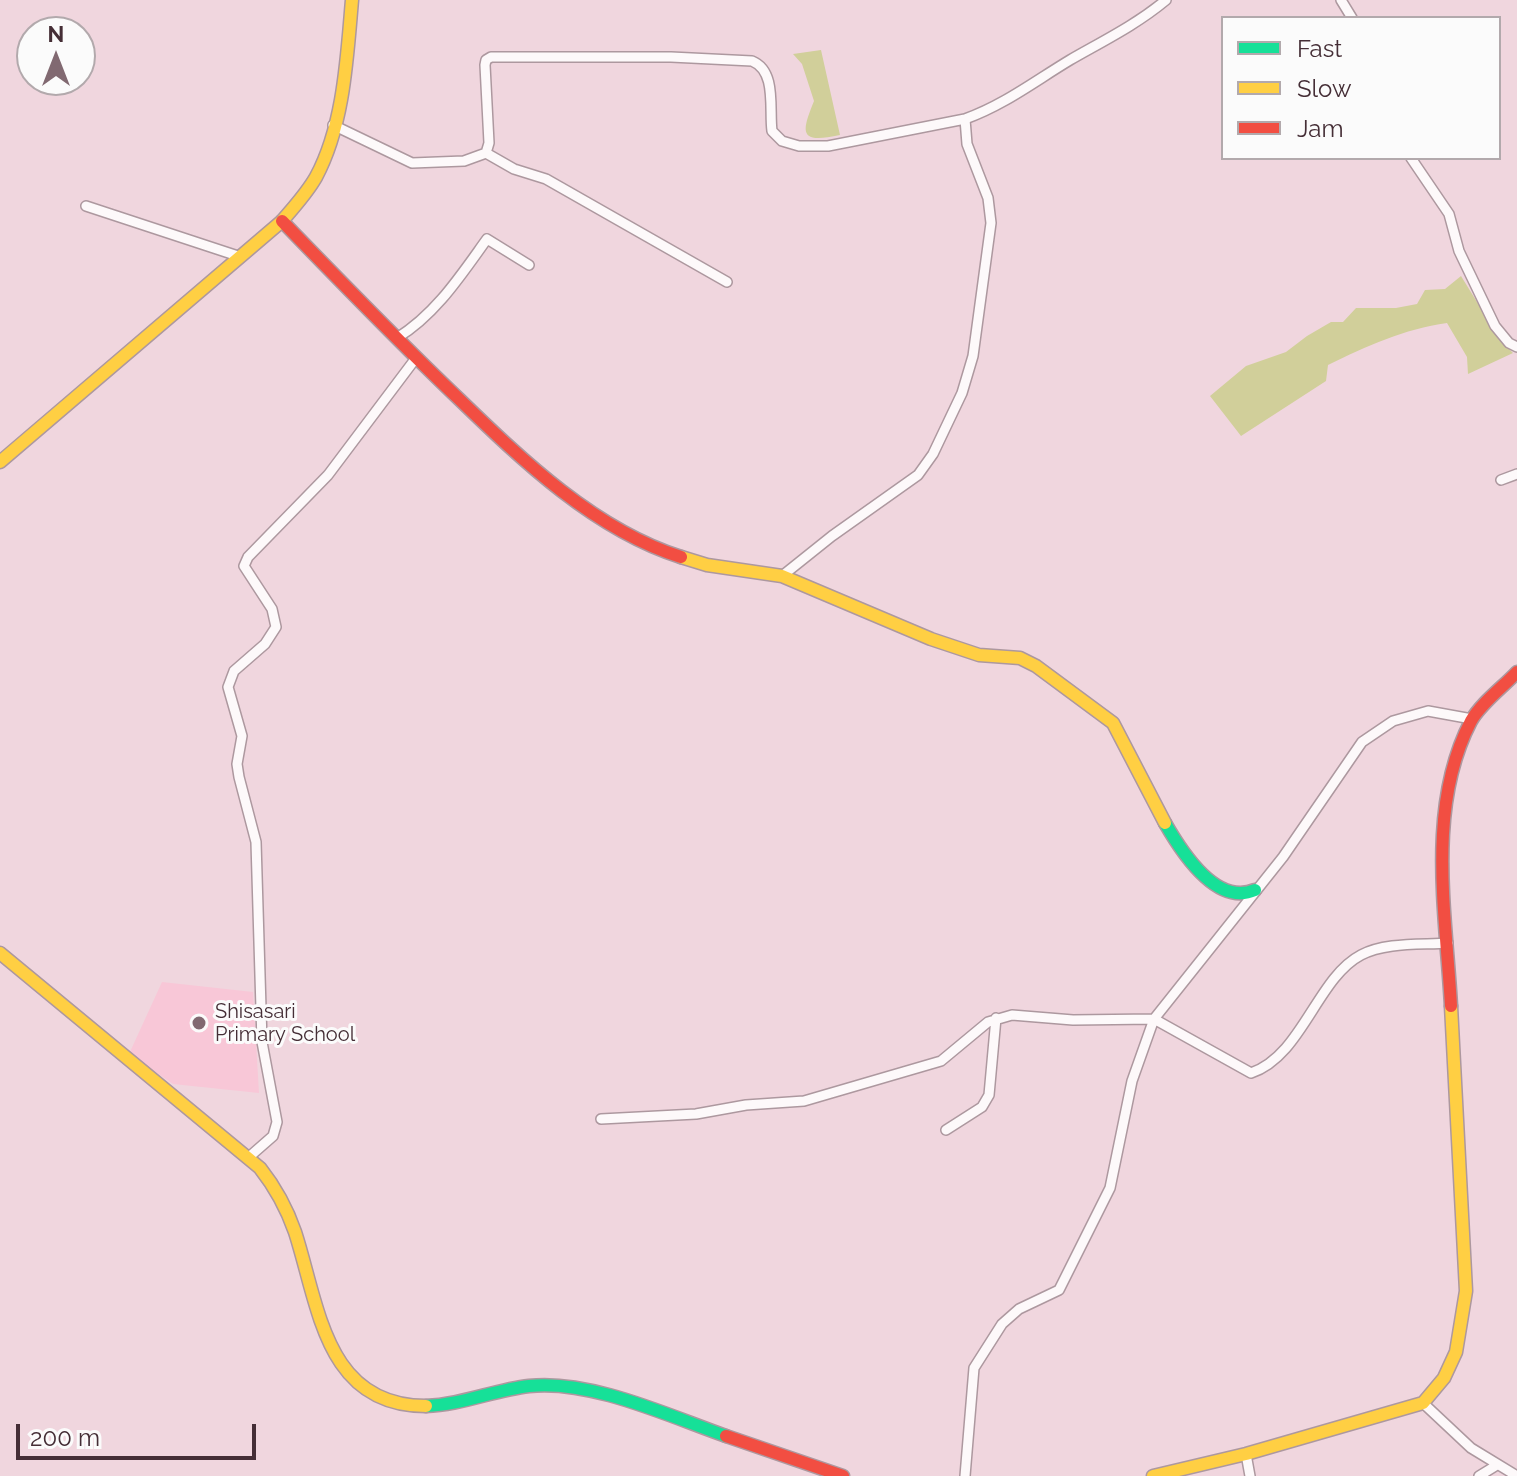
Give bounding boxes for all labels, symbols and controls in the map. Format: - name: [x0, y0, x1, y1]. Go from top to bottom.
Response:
- north arrow: [16, 16, 96, 96]
- legend: [1221, 16, 1501, 160]
- text: N: [48, 21, 64, 47]
- text: Fast: [1297, 34, 1342, 63]
- text: Slow: [1297, 74, 1351, 103]
- text: Jam: [1297, 114, 1343, 143]
- place label: Shisasari Primary School: [215, 1000, 355, 1047]
- marker: Shisasari Primary School: [190, 1014, 208, 1032]
- scale bar: [20, 1408, 260, 1458]
- text: 200 m: [30, 1423, 100, 1452]

